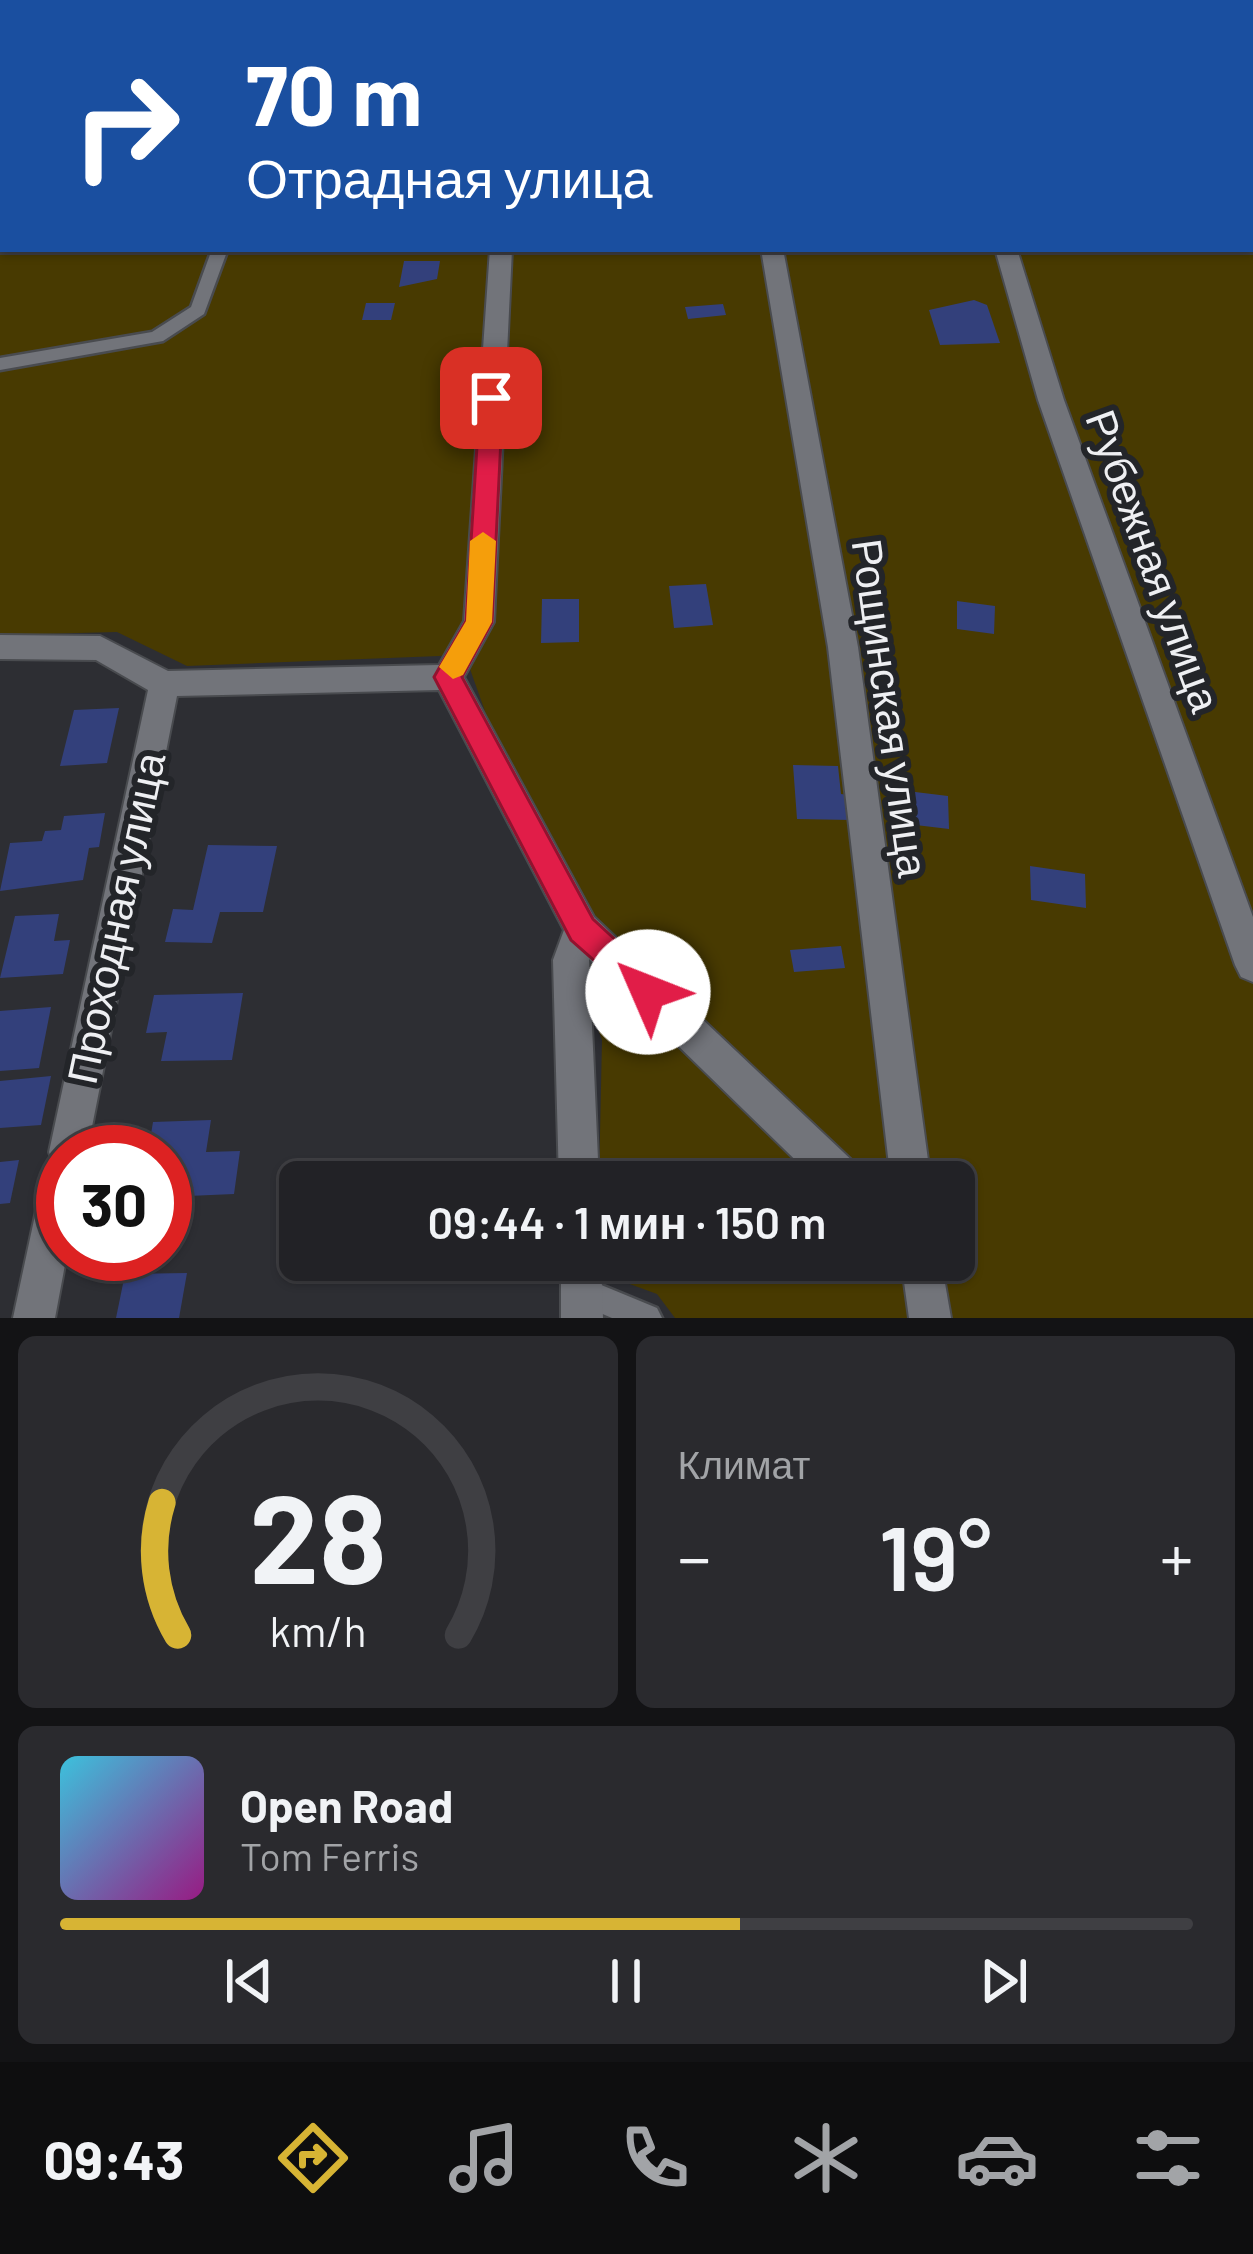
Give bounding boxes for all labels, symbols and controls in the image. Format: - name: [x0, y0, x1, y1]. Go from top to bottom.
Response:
- text: 70 m: [246, 42, 422, 143]
- icon: right: [48, 48, 204, 204]
- text: Отрадная улица: [246, 144, 653, 209]
- pin: [440, 347, 542, 449]
- icon: arrive: [458, 365, 524, 431]
- street label: Рубежная улица: [1076, 403, 1233, 719]
- street label: Рощинская улица: [843, 535, 941, 881]
- street label: Проходная улица: [55, 747, 175, 1088]
- position arrow: [585, 929, 711, 1055]
- speed limit sign: 30: [36, 1125, 192, 1281]
- text: 09:44 · 1 мин · 150 m: [428, 1194, 826, 1248]
- text: Климат: [678, 1440, 810, 1487]
- text: 28: [249, 1459, 386, 1609]
- text: 19°: [879, 1501, 992, 1609]
- text: −: [678, 1516, 711, 1595]
- text: +: [1160, 1516, 1193, 1595]
- text: km/h: [269, 1604, 366, 1656]
- text: Open Road: [240, 1778, 453, 1832]
- text: Tom Ferris: [240, 1832, 419, 1879]
- icon: previous: [216, 1948, 282, 2014]
- icon: pause: [593, 1948, 659, 2014]
- icon: next: [971, 1948, 1037, 2014]
- icon: directions: [271, 2116, 355, 2200]
- icon: music: [442, 2116, 526, 2200]
- icon: phone: [613, 2116, 697, 2200]
- icon: climate: [784, 2116, 868, 2200]
- icon: car: [955, 2116, 1039, 2200]
- icon: filters: [1126, 2116, 1210, 2200]
- text: 09:43: [43, 2126, 184, 2191]

